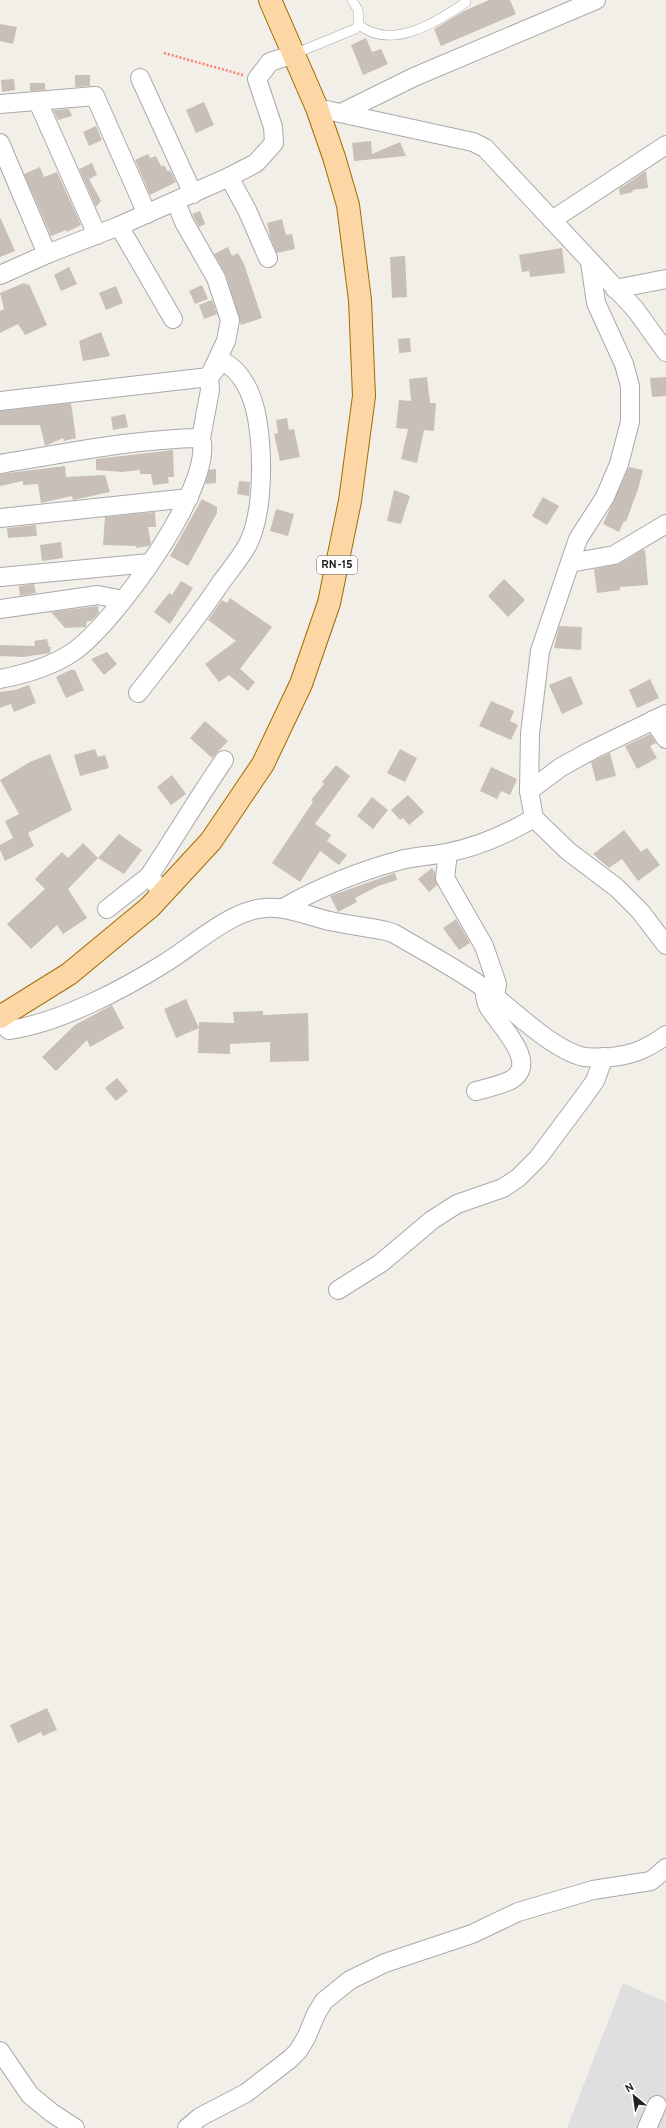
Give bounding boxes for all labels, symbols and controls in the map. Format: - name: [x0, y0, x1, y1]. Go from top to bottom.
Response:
- road number: RN-15: [317, 556, 357, 574]
- north arrow: [614, 2076, 654, 2116]
- text: N: [623, 2080, 636, 2096]

